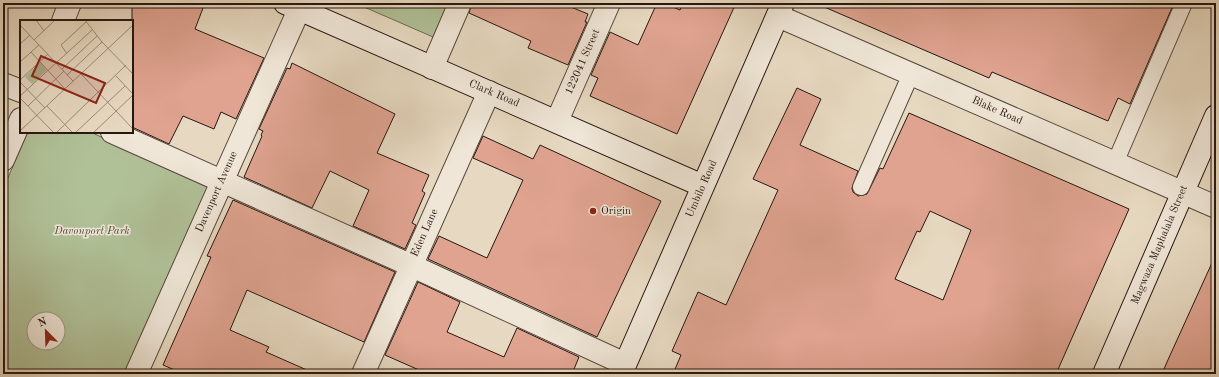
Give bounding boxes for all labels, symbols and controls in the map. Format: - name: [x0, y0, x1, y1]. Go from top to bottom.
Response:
- inset map: [20, 20, 133, 133]
- street label: 122041 Street: [564, 27, 602, 96]
- street label: Clark Road: [467, 78, 521, 110]
- street label: Blake Road: [970, 95, 1024, 127]
- street label: Davenport Avenue: [194, 150, 240, 234]
- street label: Umbilo Road: [684, 158, 720, 220]
- street label: Magwaza Maphalala Street: [1130, 184, 1190, 306]
- marker: Origin: [588, 206, 598, 216]
- place label: Origin: [601, 206, 631, 217]
- street label: Eden Lane: [410, 207, 440, 259]
- park label: Davonport Park: [53, 226, 130, 237]
- north arrow: [26, 311, 66, 351]
- text: N: [37, 316, 49, 330]

